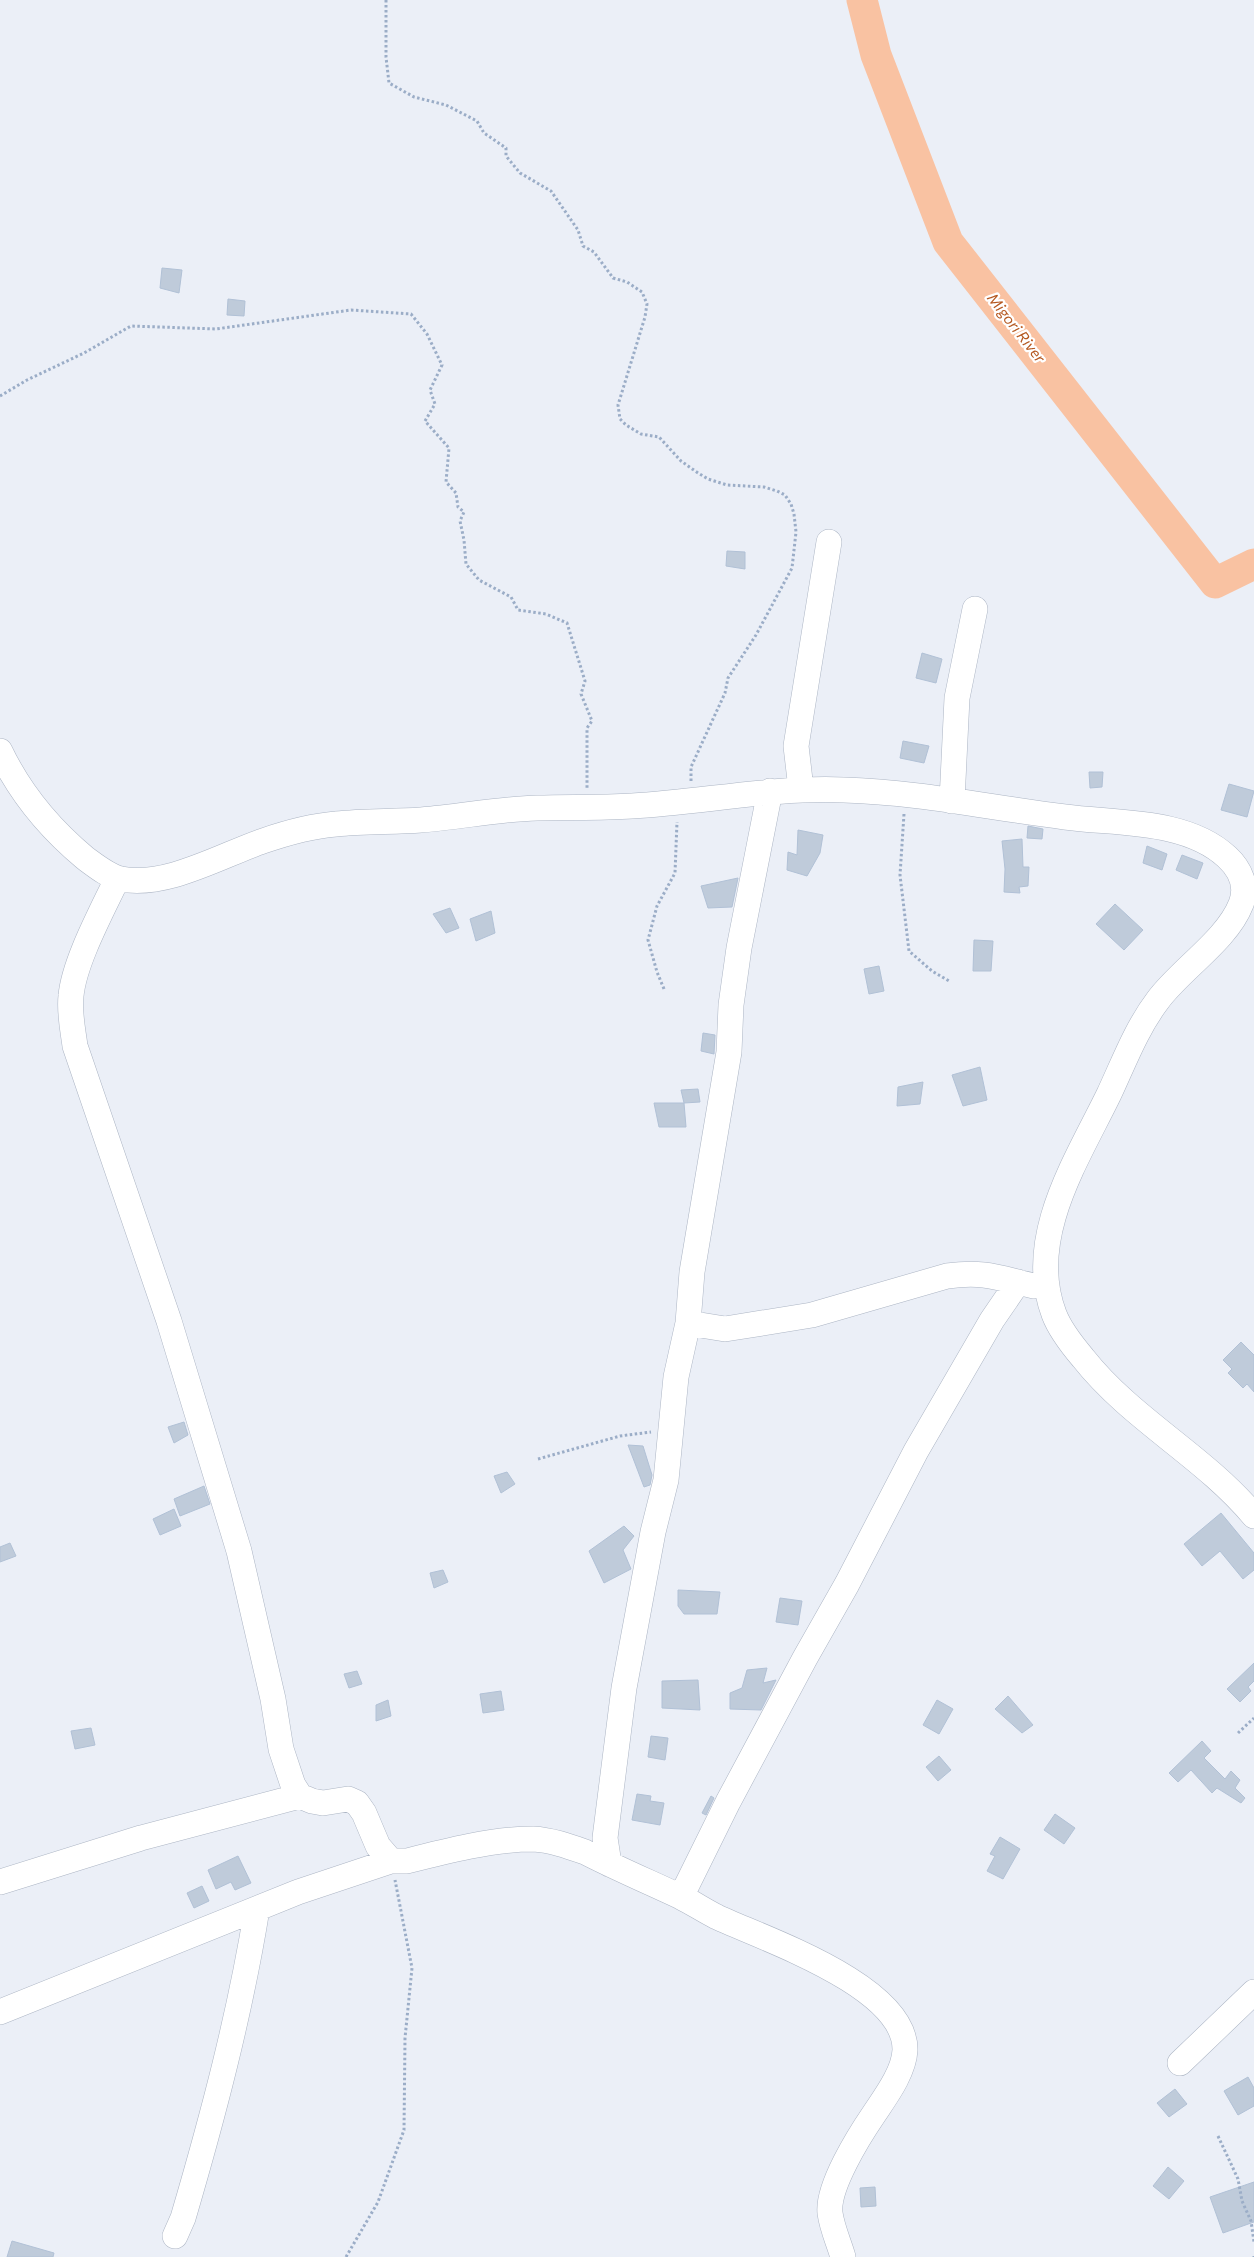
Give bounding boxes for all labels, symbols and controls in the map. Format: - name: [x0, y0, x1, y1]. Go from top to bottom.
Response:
- water label: Migori River: [984, 289, 1050, 367]

